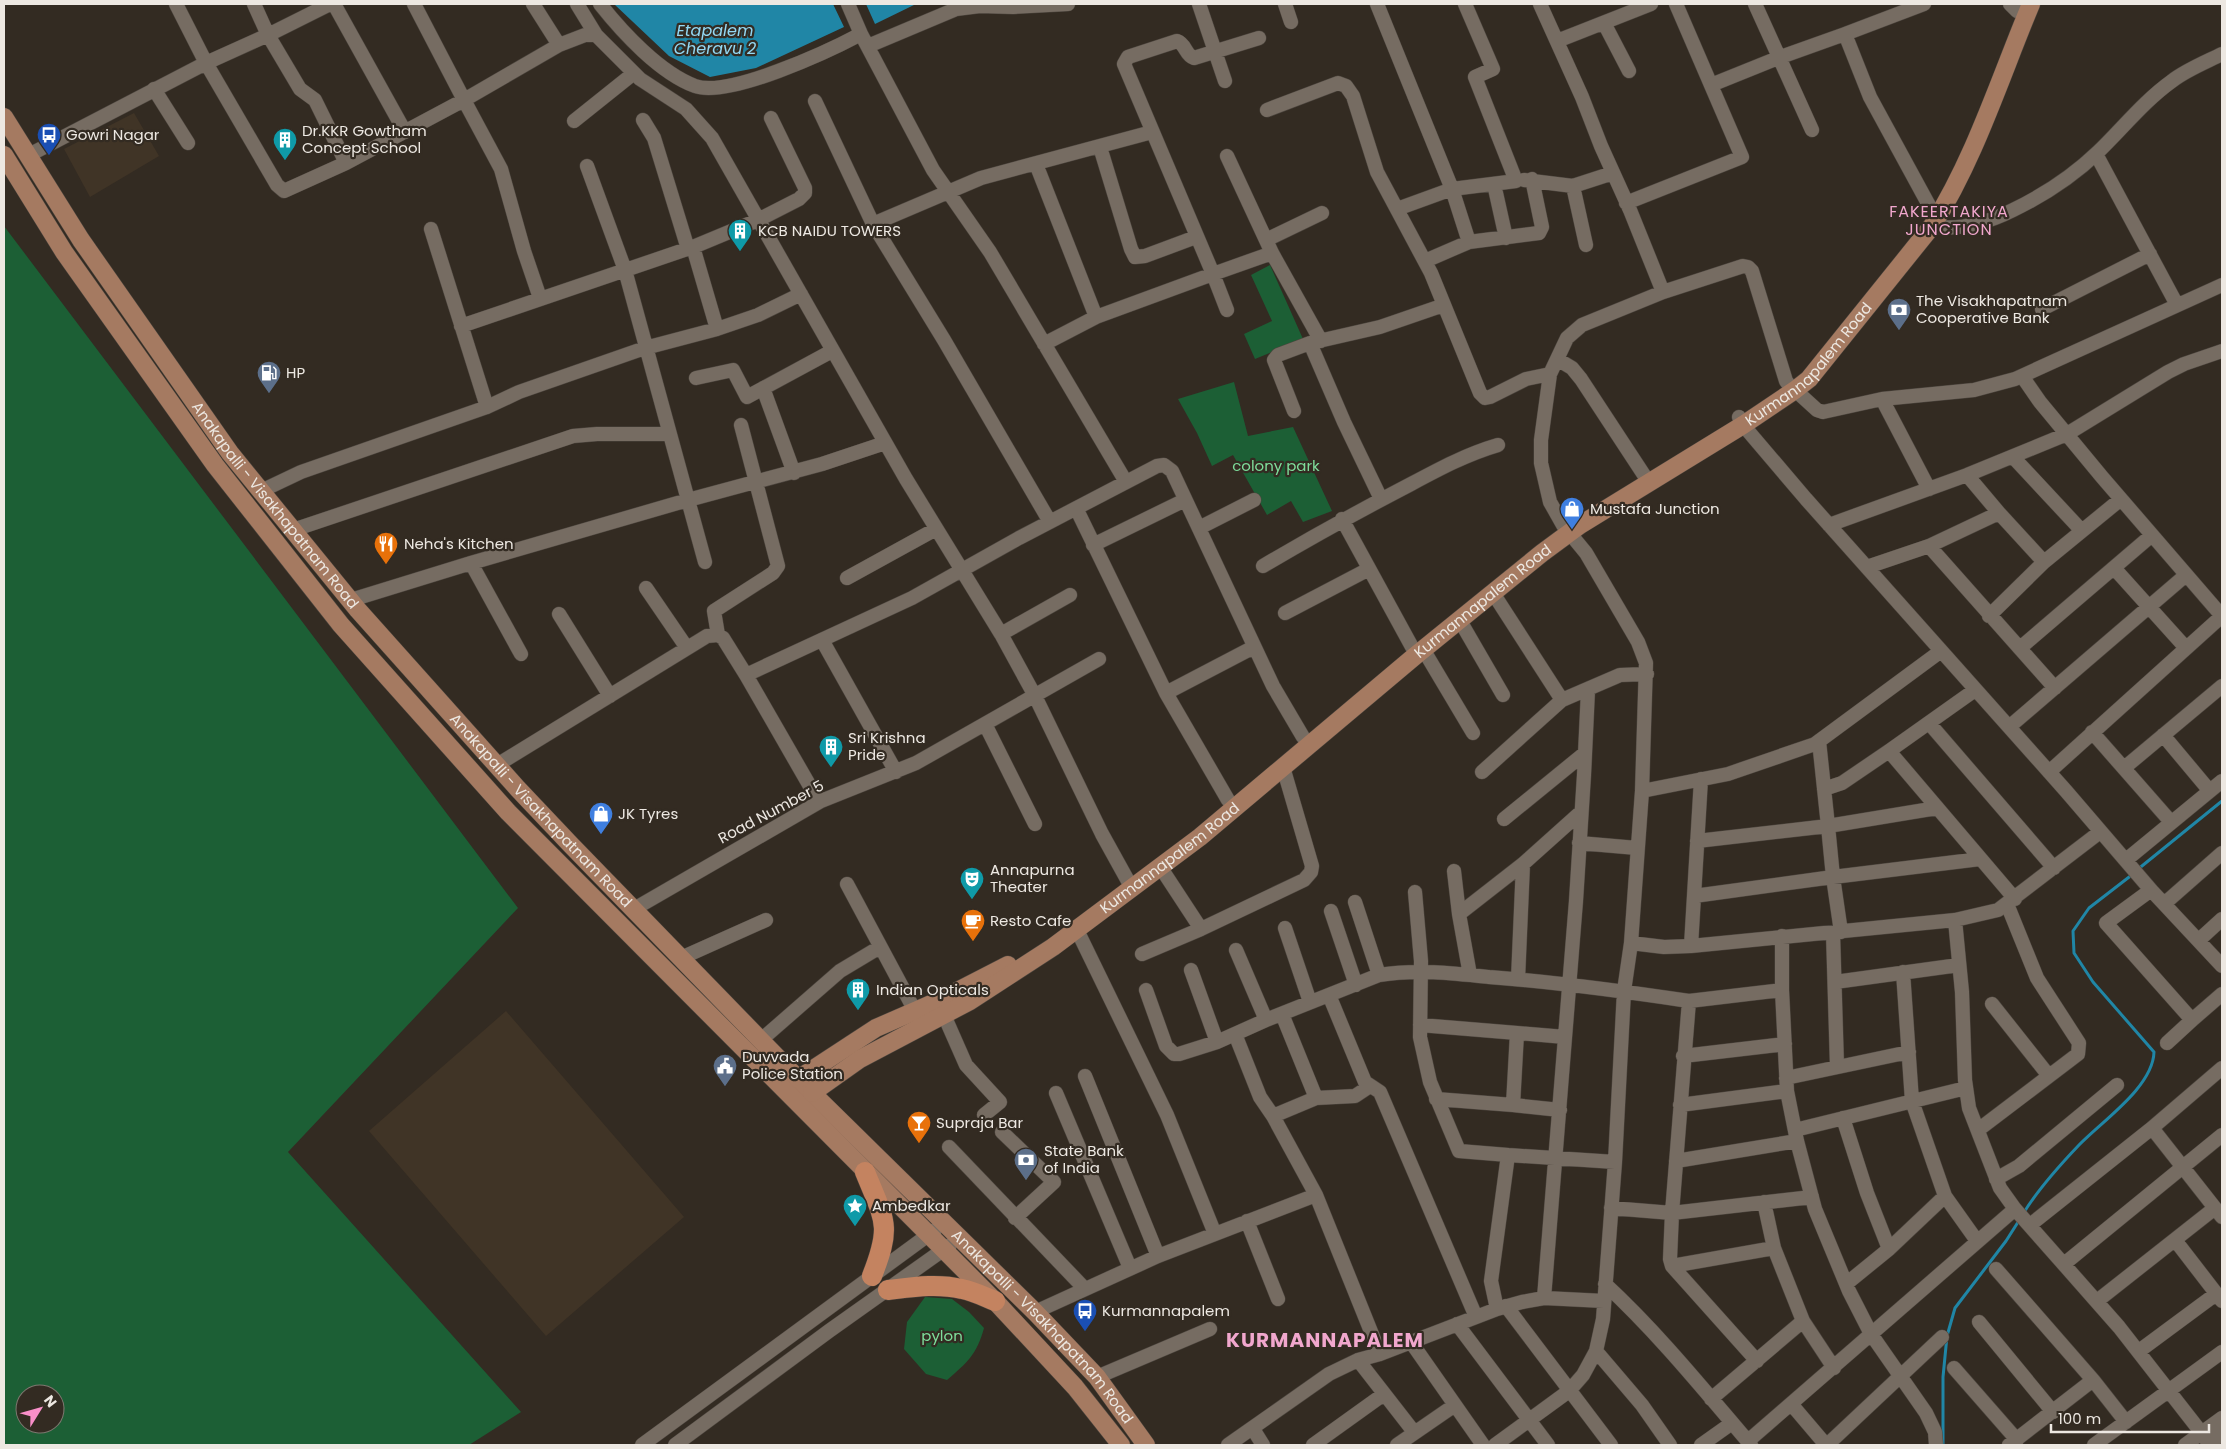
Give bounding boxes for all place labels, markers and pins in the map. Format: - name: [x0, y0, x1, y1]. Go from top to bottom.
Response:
- place label: Dr.KKR Gowtham Concept School: [302, 120, 427, 158]
- bus stop icon: Gowri Nagar: [36, 122, 62, 156]
- place label: Gowri Nagar: [66, 124, 160, 145]
- building icon: Dr.KKR Gowtham Concept School: [272, 127, 298, 161]
- building icon: KCB NAIDU TOWERS: [727, 218, 753, 252]
- place label: KCB NAIDU TOWERS: [758, 220, 901, 241]
- place label: The Visakhapatnam Cooperative Bank: [1916, 290, 2067, 328]
- bank icon: The Visakhapatnam Cooperative Bank: [1886, 297, 1912, 331]
- fuel station icon: HP: [256, 360, 282, 394]
- place label: HP: [286, 362, 305, 383]
- shop icon: Mustafa Junction: [1559, 496, 1585, 530]
- place label: Mustafa Junction: [1590, 498, 1720, 519]
- restaurant icon: Neha's Kitchen: [373, 531, 399, 565]
- place label: Neha's Kitchen: [404, 533, 514, 554]
- place label: Sri Krishna Pride: [848, 727, 926, 765]
- building icon: Sri Krishna Pride: [818, 734, 844, 768]
- shop icon: JK Tyres: [588, 801, 614, 835]
- place label: JK Tyres: [618, 803, 678, 824]
- place label: Annapurna Theater: [990, 859, 1075, 897]
- theatre icon: Annapurna Theater: [959, 866, 985, 900]
- cafe icon: Resto Cafe: [960, 908, 986, 942]
- place label: Resto Cafe: [990, 910, 1071, 931]
- building icon: Indian Opticals: [845, 977, 871, 1011]
- place label: Indian Opticals: [876, 979, 989, 1000]
- place label: Duvvada Police Station: [742, 1046, 843, 1084]
- public building icon: Duvvada Police Station: [712, 1053, 738, 1087]
- bar icon: Supraja Bar: [906, 1110, 932, 1144]
- place label: Supraja Bar: [936, 1112, 1023, 1133]
- place label: State Bank of India: [1044, 1140, 1124, 1178]
- bank icon: State Bank of India: [1013, 1147, 1039, 1181]
- place icon: Ambedkar: [842, 1193, 868, 1227]
- place label: Ambedkar: [872, 1195, 951, 1216]
- bus stop icon: Kurmannapalem: [1072, 1298, 1098, 1332]
- place label: Kurmannapalem: [1102, 1300, 1230, 1321]

